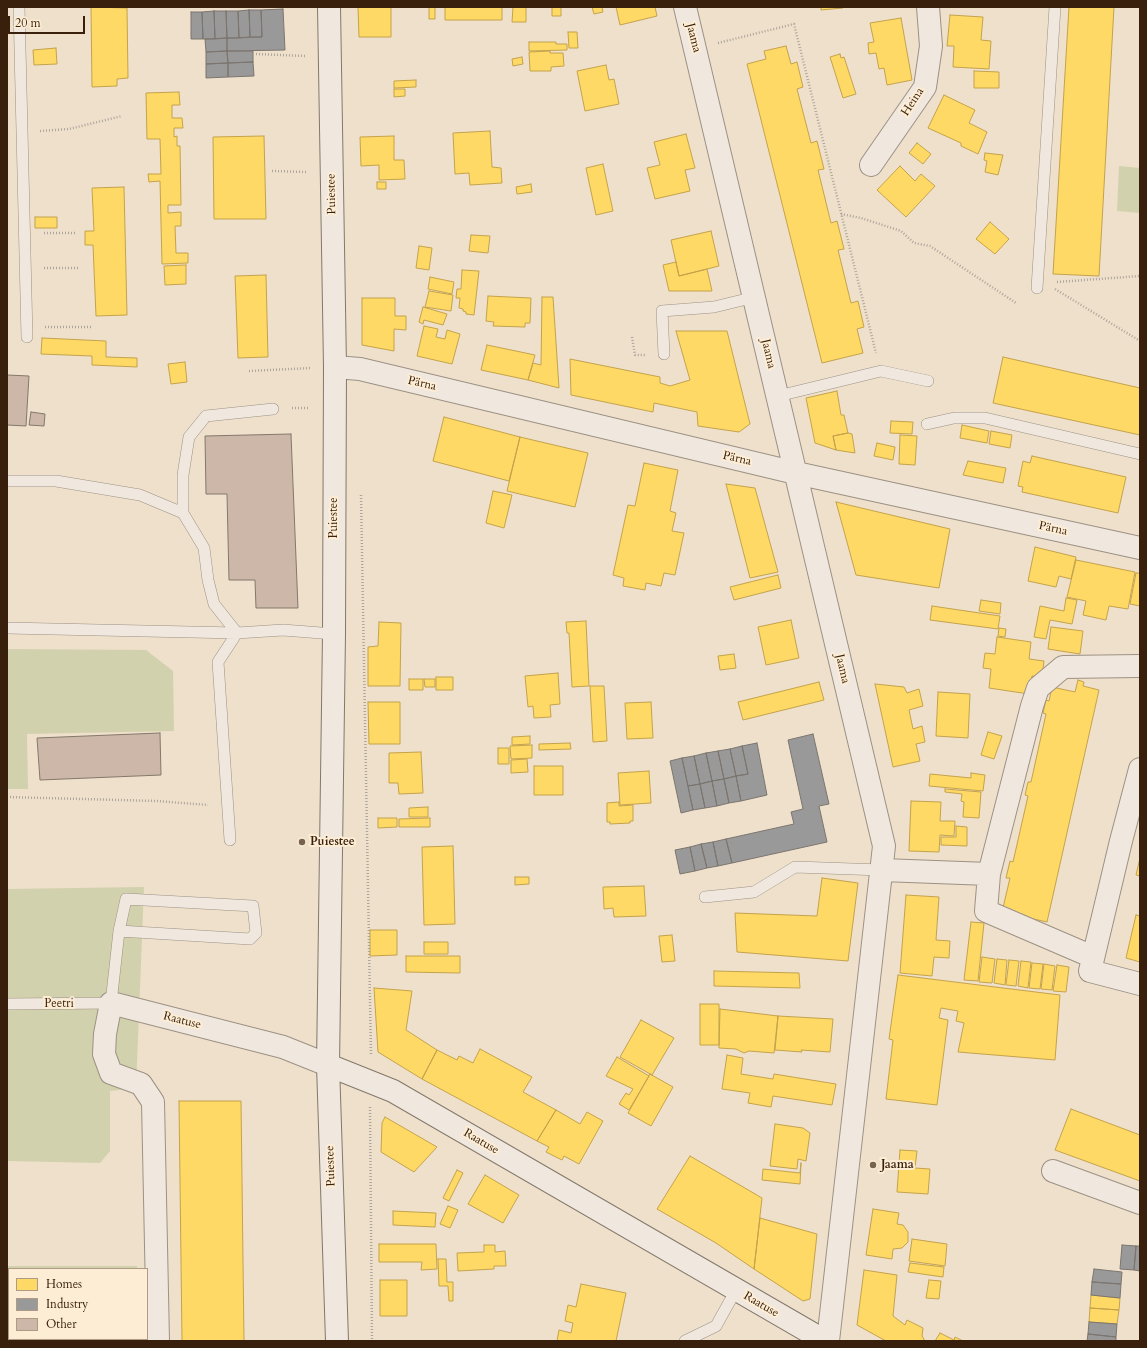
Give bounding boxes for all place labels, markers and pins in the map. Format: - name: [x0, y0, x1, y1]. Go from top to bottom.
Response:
- place label: Puiestee: [310, 835, 355, 849]
- marker: Puiestee: [297, 837, 307, 847]
- place label: Jaama: [881, 1158, 914, 1172]
- marker: Jaama: [868, 1160, 878, 1170]

